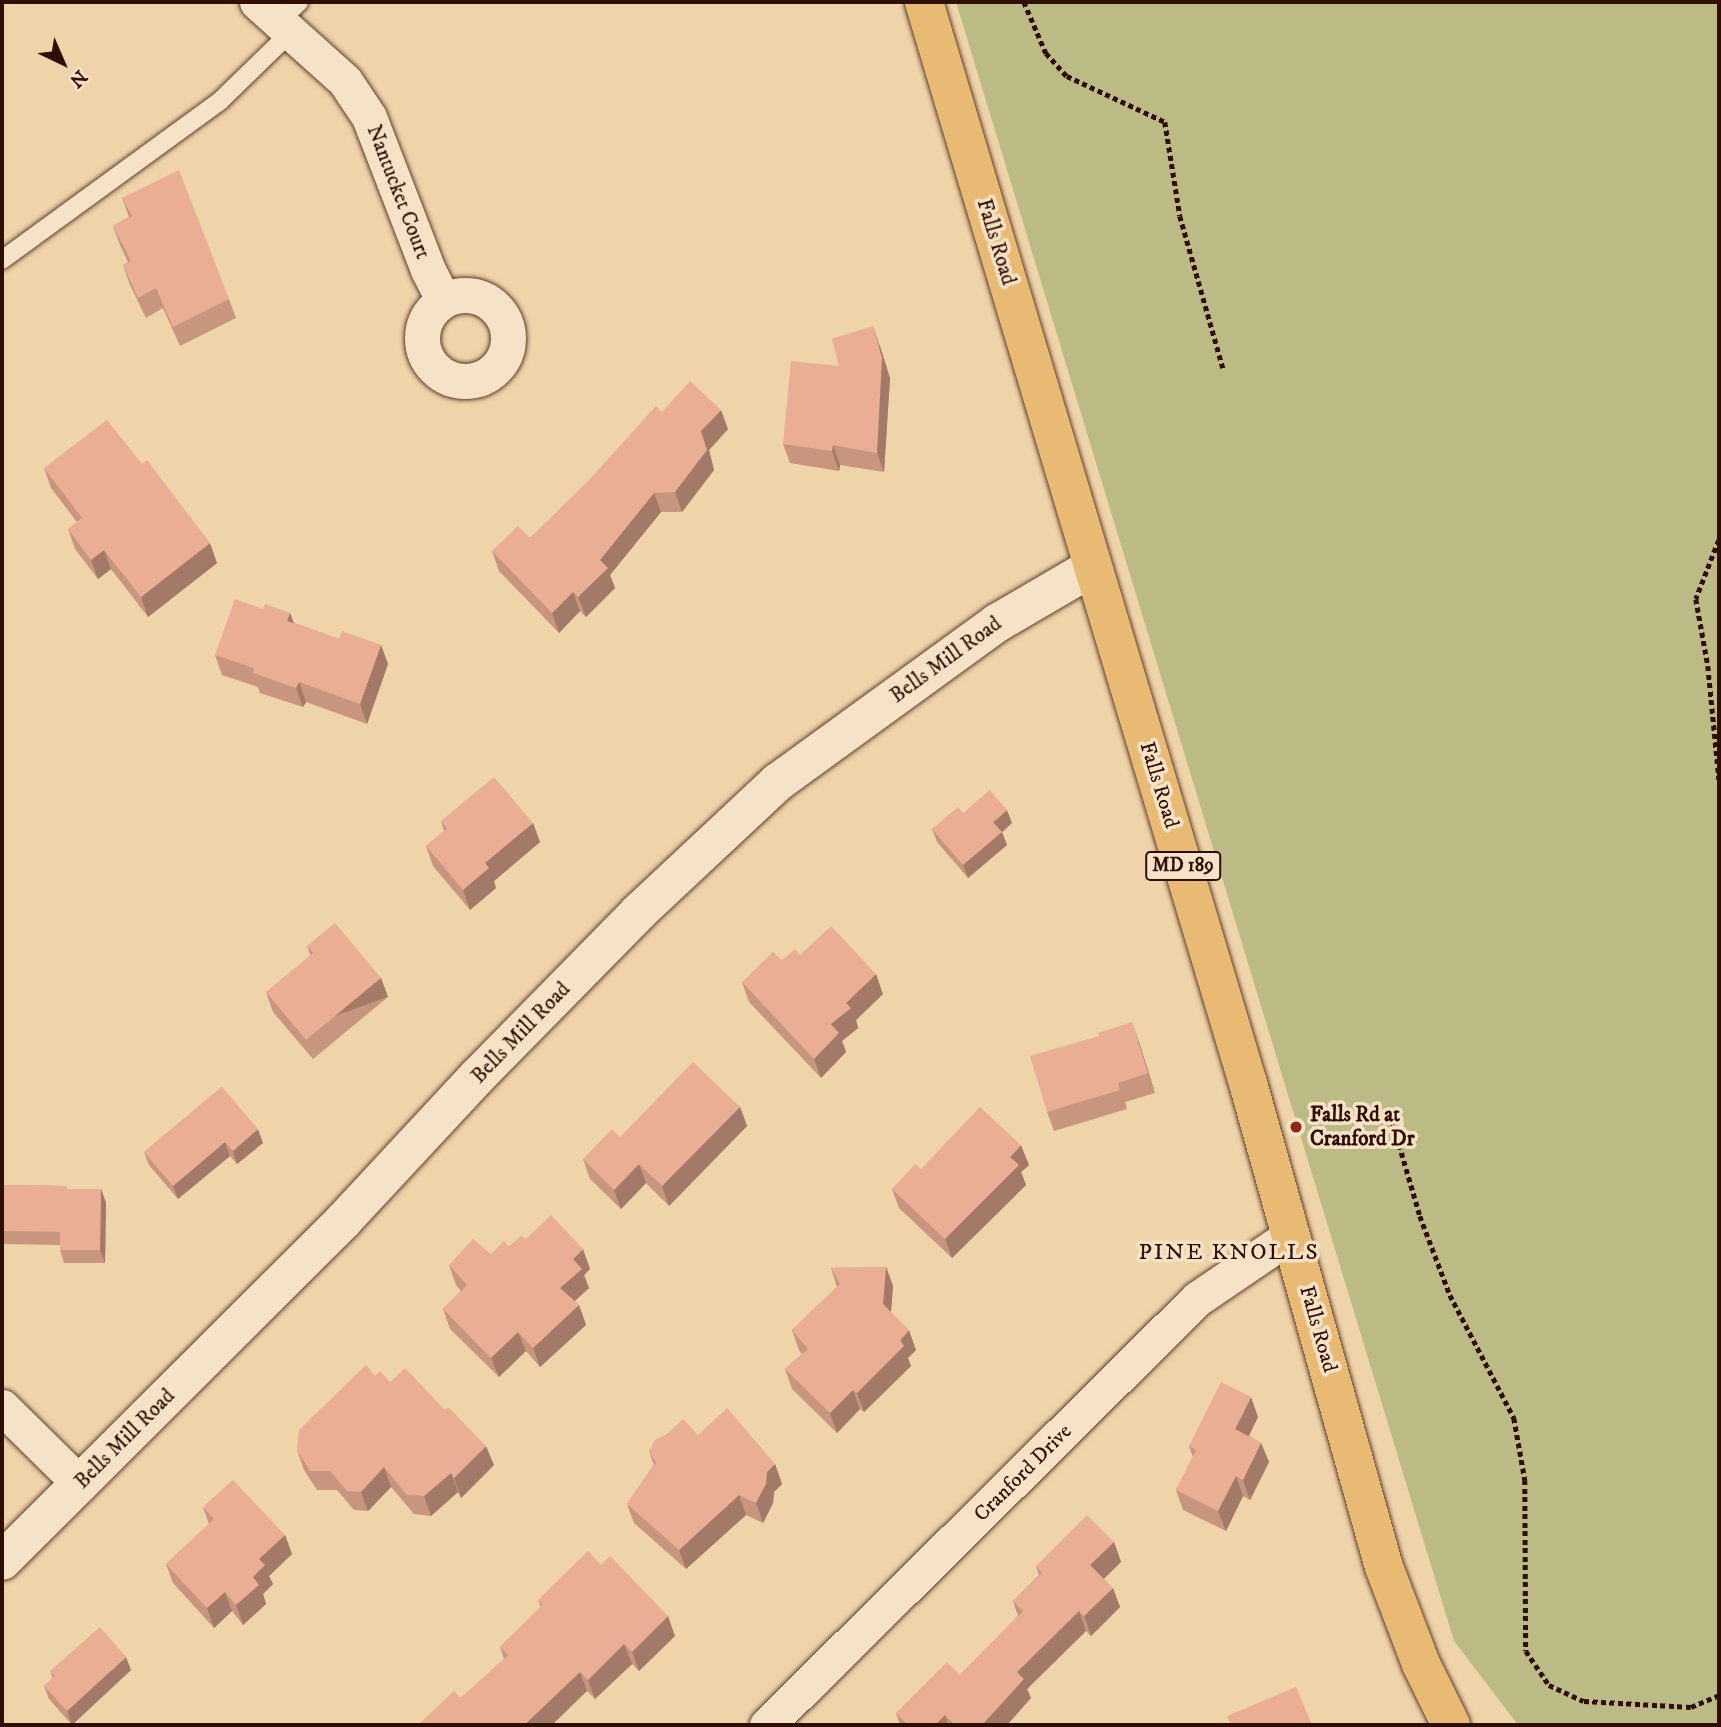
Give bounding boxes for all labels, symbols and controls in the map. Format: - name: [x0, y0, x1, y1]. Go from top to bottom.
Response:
- north arrow: [28, 28, 98, 98]
- text: N: [64, 65, 92, 92]
- street label: Nantucket Court: [361, 121, 435, 263]
- street label: Falls Road: [971, 196, 1021, 288]
- street label: Bells Mill Road: [885, 611, 1007, 709]
- street label: Falls Road: [1134, 739, 1184, 831]
- road number: MD 189: [1144, 850, 1222, 881]
- street label: Bells Mill Road: [466, 977, 576, 1089]
- place label: Falls Rd at Cranford Dr: [1310, 1102, 1414, 1152]
- marker: Falls Rd at Cranford Dr: [1288, 1119, 1304, 1135]
- district label: PINE KNOLLS: [1140, 1239, 1318, 1267]
- street label: Falls Road: [1294, 1283, 1342, 1375]
- street label: Bells Mill Road: [70, 1384, 180, 1494]
- street label: Cranford Drive: [969, 1419, 1077, 1527]

